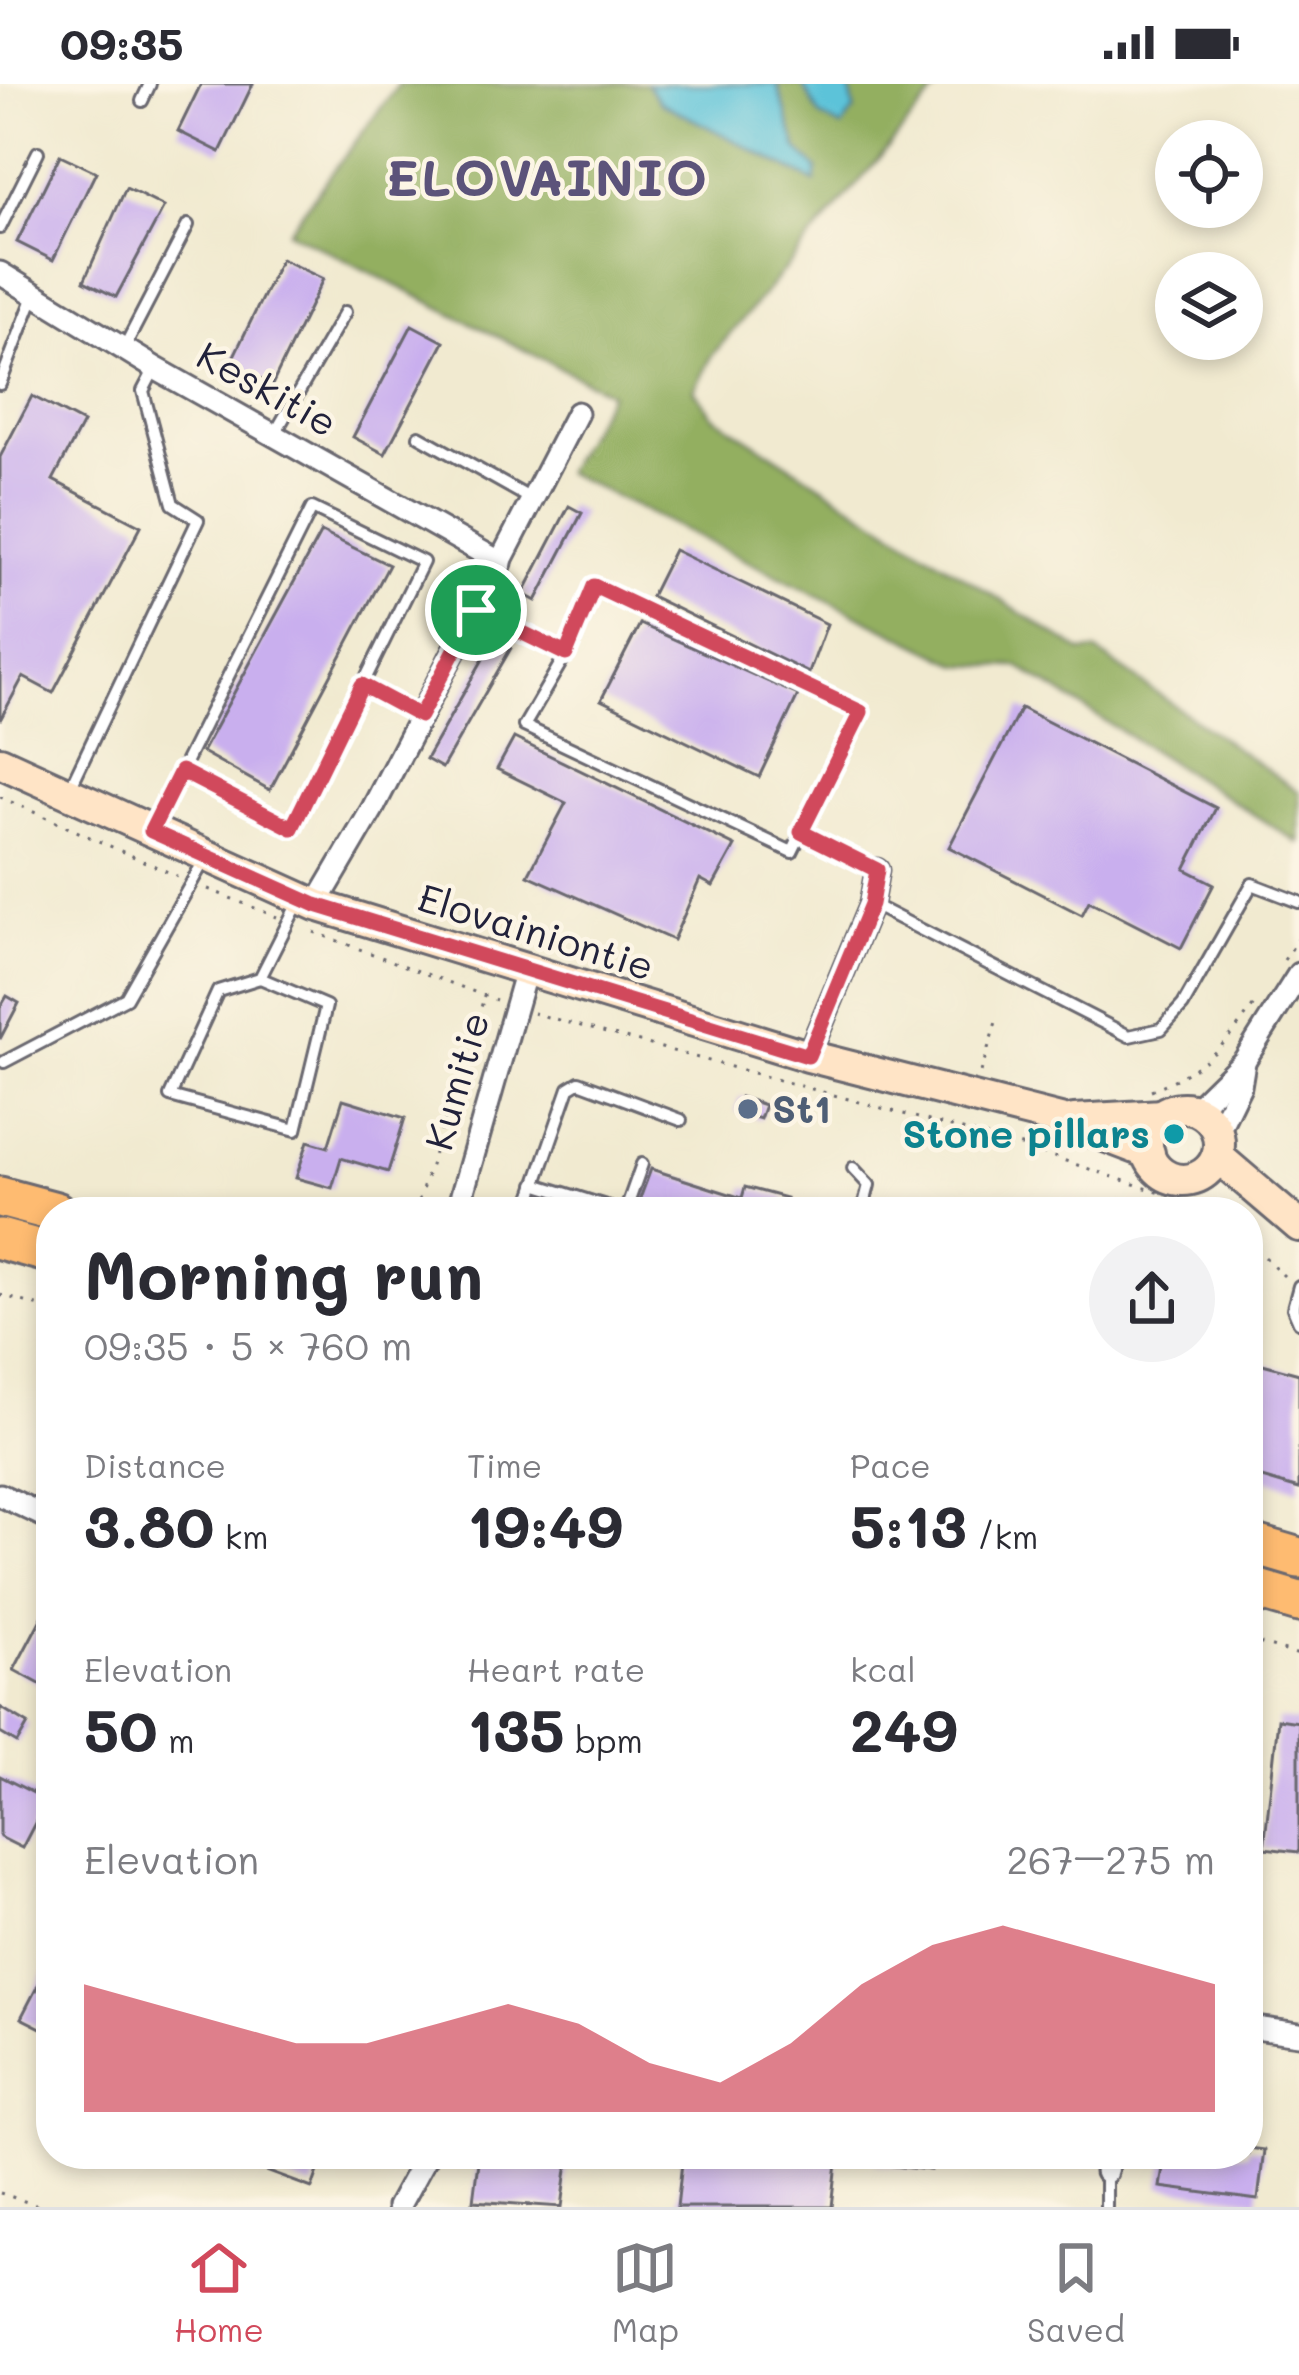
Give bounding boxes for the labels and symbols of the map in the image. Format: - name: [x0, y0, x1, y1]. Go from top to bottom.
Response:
- district label: ELOVAINIO: [386, 142, 710, 209]
- street label: Keskitie: [189, 328, 347, 447]
- pin: [425, 559, 527, 661]
- street label: Elovainiontie: [412, 871, 660, 991]
- street label: Kumitie: [412, 1006, 500, 1156]
- place label: St1: [772, 1082, 831, 1133]
- marker: St1: [735, 1096, 761, 1122]
- place label: Stone pillars: [902, 1107, 1150, 1158]
- marker: Stone pillars: [1161, 1121, 1187, 1147]

